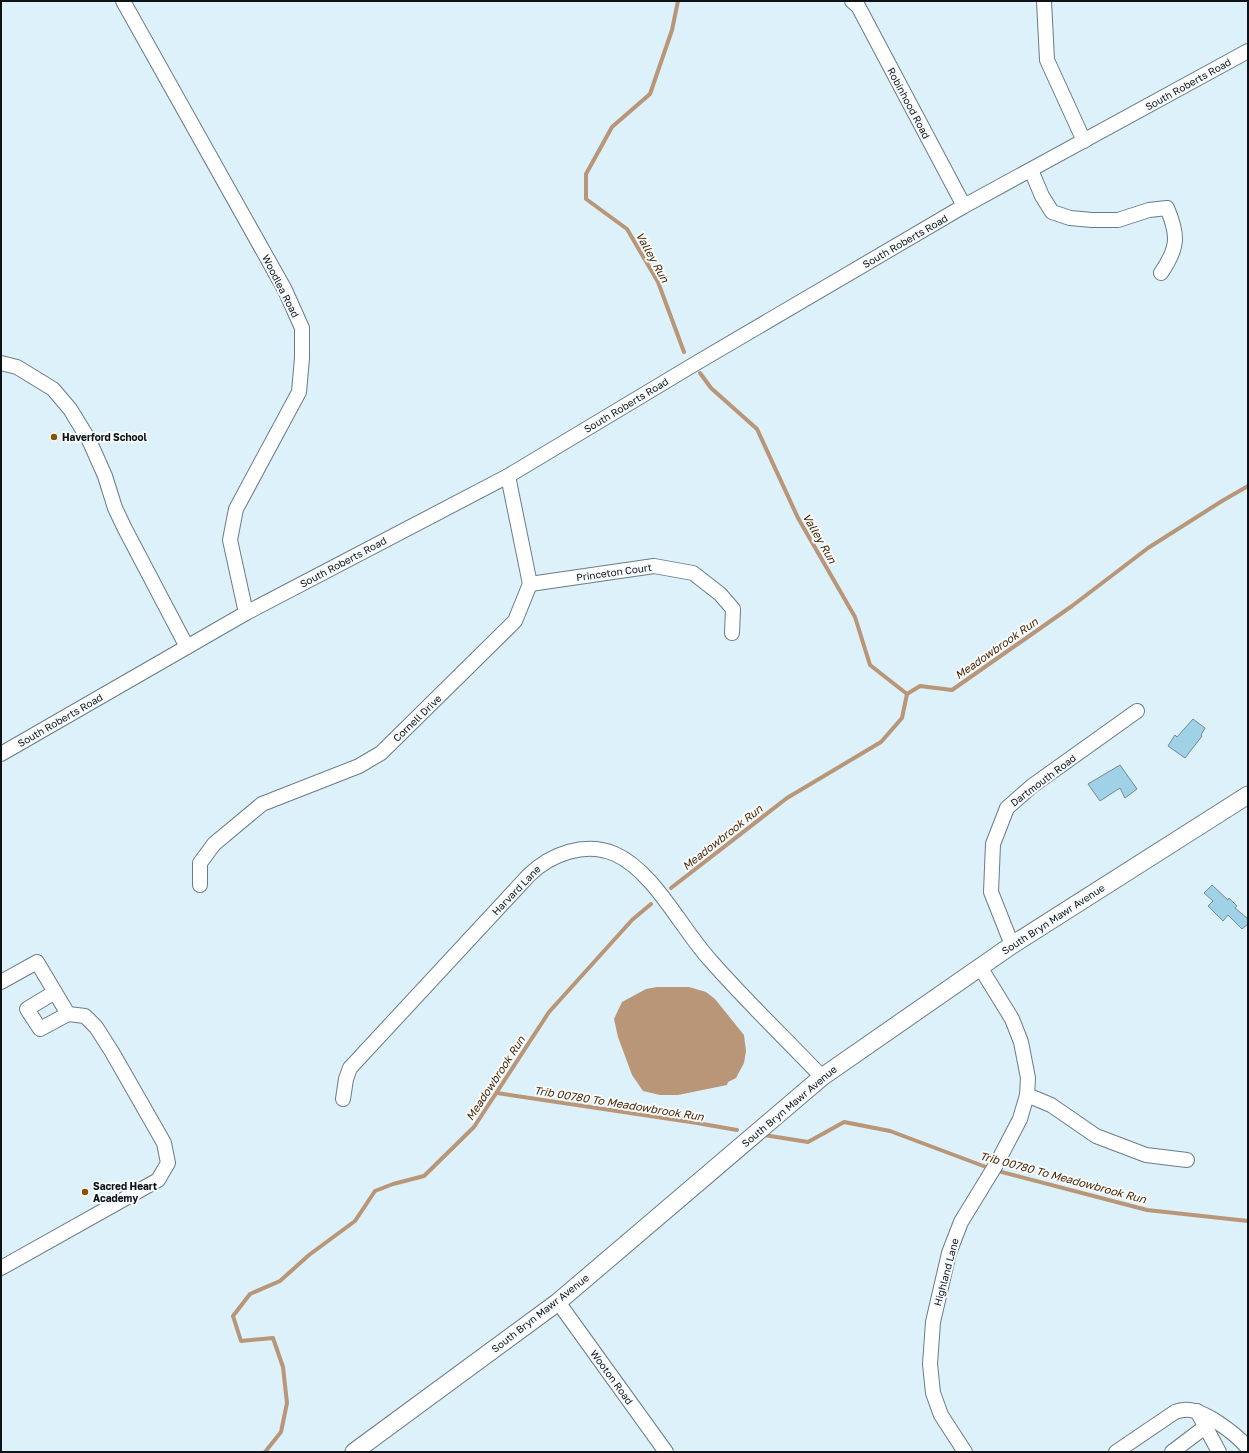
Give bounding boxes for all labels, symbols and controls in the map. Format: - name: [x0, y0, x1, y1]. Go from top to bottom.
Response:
- street label: South Roberts Road: [1143, 55, 1233, 113]
- street label: Robinhood Road: [885, 65, 933, 141]
- street label: South Roberts Road: [860, 212, 950, 270]
- water label: Valley Run: [633, 230, 673, 286]
- street label: Woodlea Road: [260, 253, 302, 319]
- street label: South Roberts Road: [582, 375, 670, 435]
- place label: Haverford School: [62, 431, 148, 443]
- marker: Haverford School: [49, 432, 59, 442]
- water label: Valley Run: [800, 511, 840, 567]
- street label: South Roberts Road: [298, 534, 388, 590]
- street label: Princeton Court: [575, 561, 653, 583]
- water label: Meadowbrook Run: [952, 614, 1041, 681]
- street label: South Roberts Road: [15, 691, 105, 749]
- street label: Cornell Drive: [390, 692, 444, 744]
- street label: Dartmouth Road: [1008, 751, 1078, 809]
- water label: Meadowbrook Run: [679, 801, 766, 872]
- street label: Harvard Lane: [489, 863, 543, 917]
- street label: South Bryn Mawr Avenue: [999, 881, 1107, 957]
- water label: Meadowbrook Run: [463, 1032, 528, 1123]
- street label: South Bryn Mawr Avenue: [739, 1063, 839, 1149]
- water label: Trib 00780 To Meadowbrook Run: [533, 1083, 706, 1123]
- water label: Trib 00780 To Meadowbrook Run: [978, 1149, 1149, 1206]
- place label: Sacred Heart Academy: [93, 1180, 157, 1204]
- marker: Sacred Heart Academy: [80, 1187, 90, 1197]
- street label: Highland Lane: [931, 1237, 961, 1307]
- street label: South Bryn Mawr Avenue: [489, 1271, 591, 1355]
- street label: Wooton Road: [588, 1347, 636, 1407]

